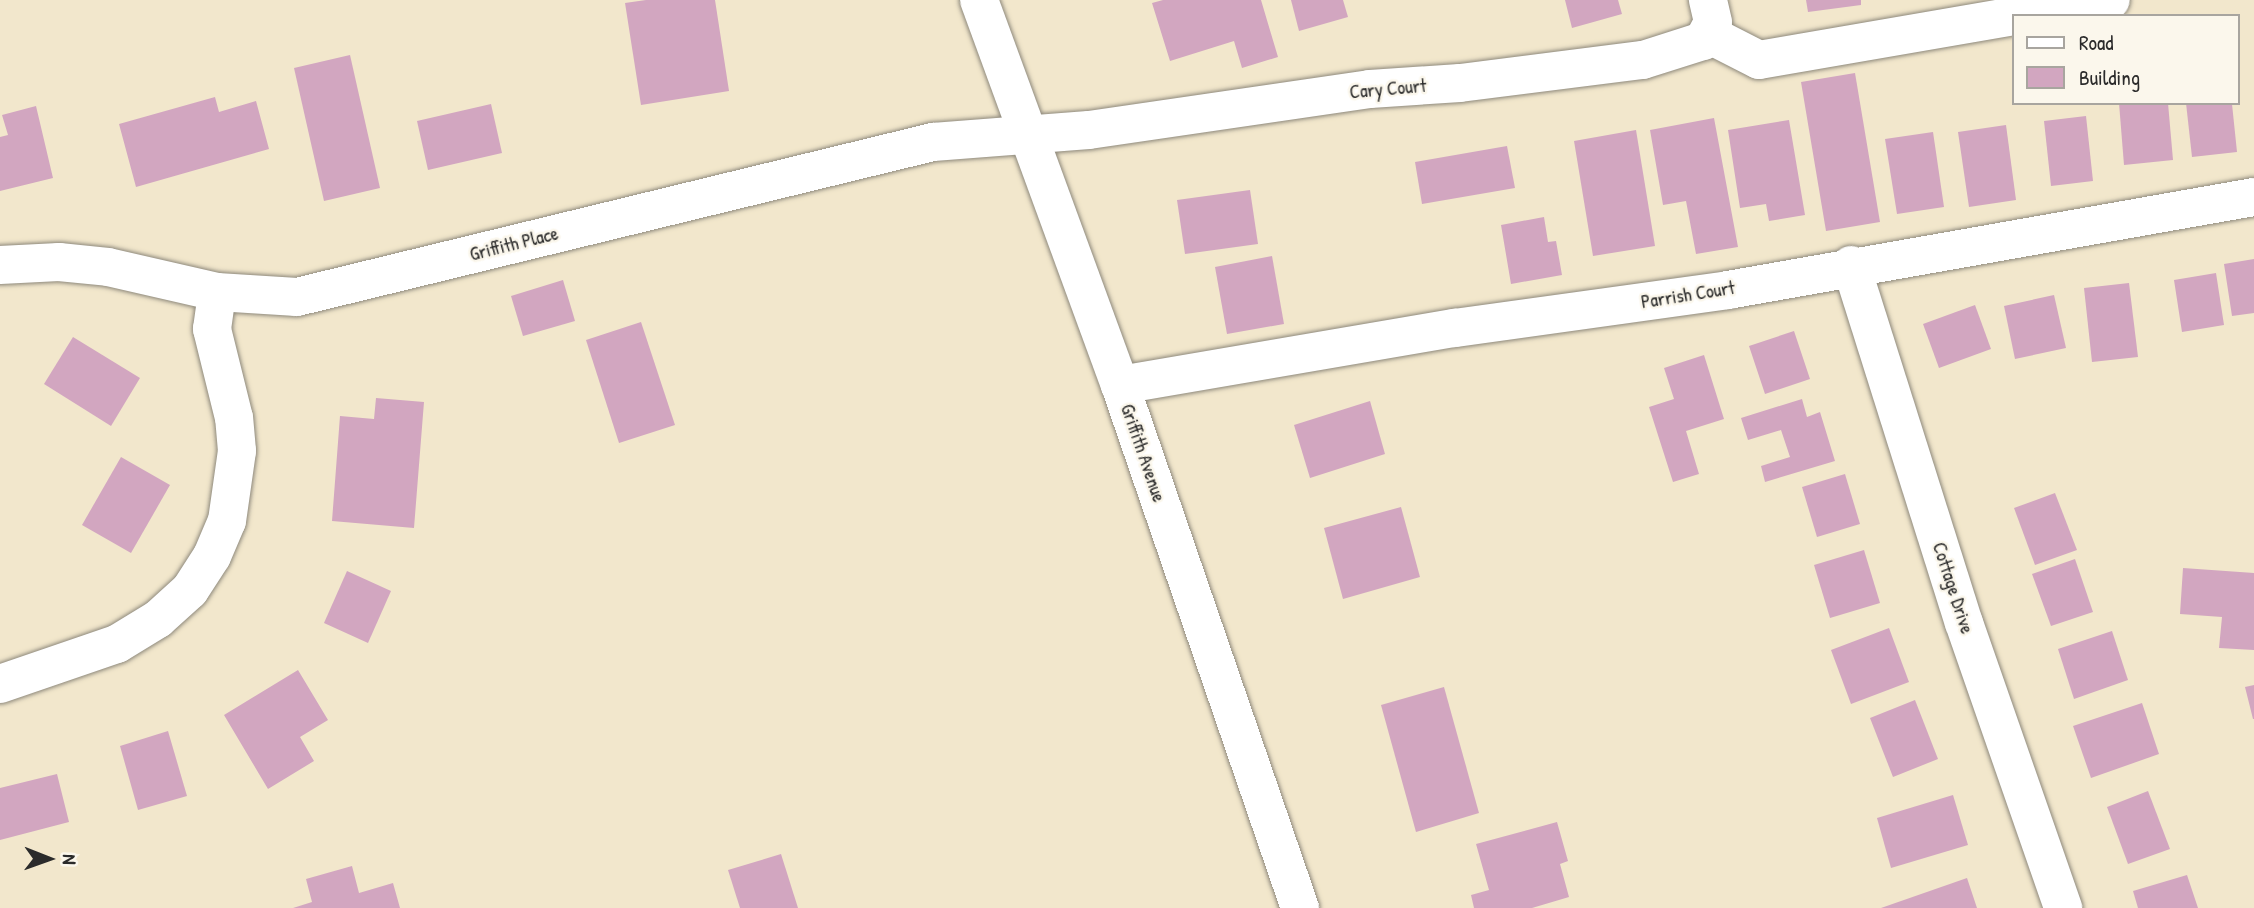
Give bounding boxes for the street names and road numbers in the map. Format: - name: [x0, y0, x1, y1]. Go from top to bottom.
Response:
- street label: Cary Court: [1349, 74, 1427, 104]
- street label: Griffith Place: [467, 222, 561, 266]
- street label: Parrish Court: [1639, 276, 1737, 314]
- street label: Griffith Avenue: [1116, 401, 1170, 505]
- street label: Cottage Drive: [1928, 539, 1978, 637]

